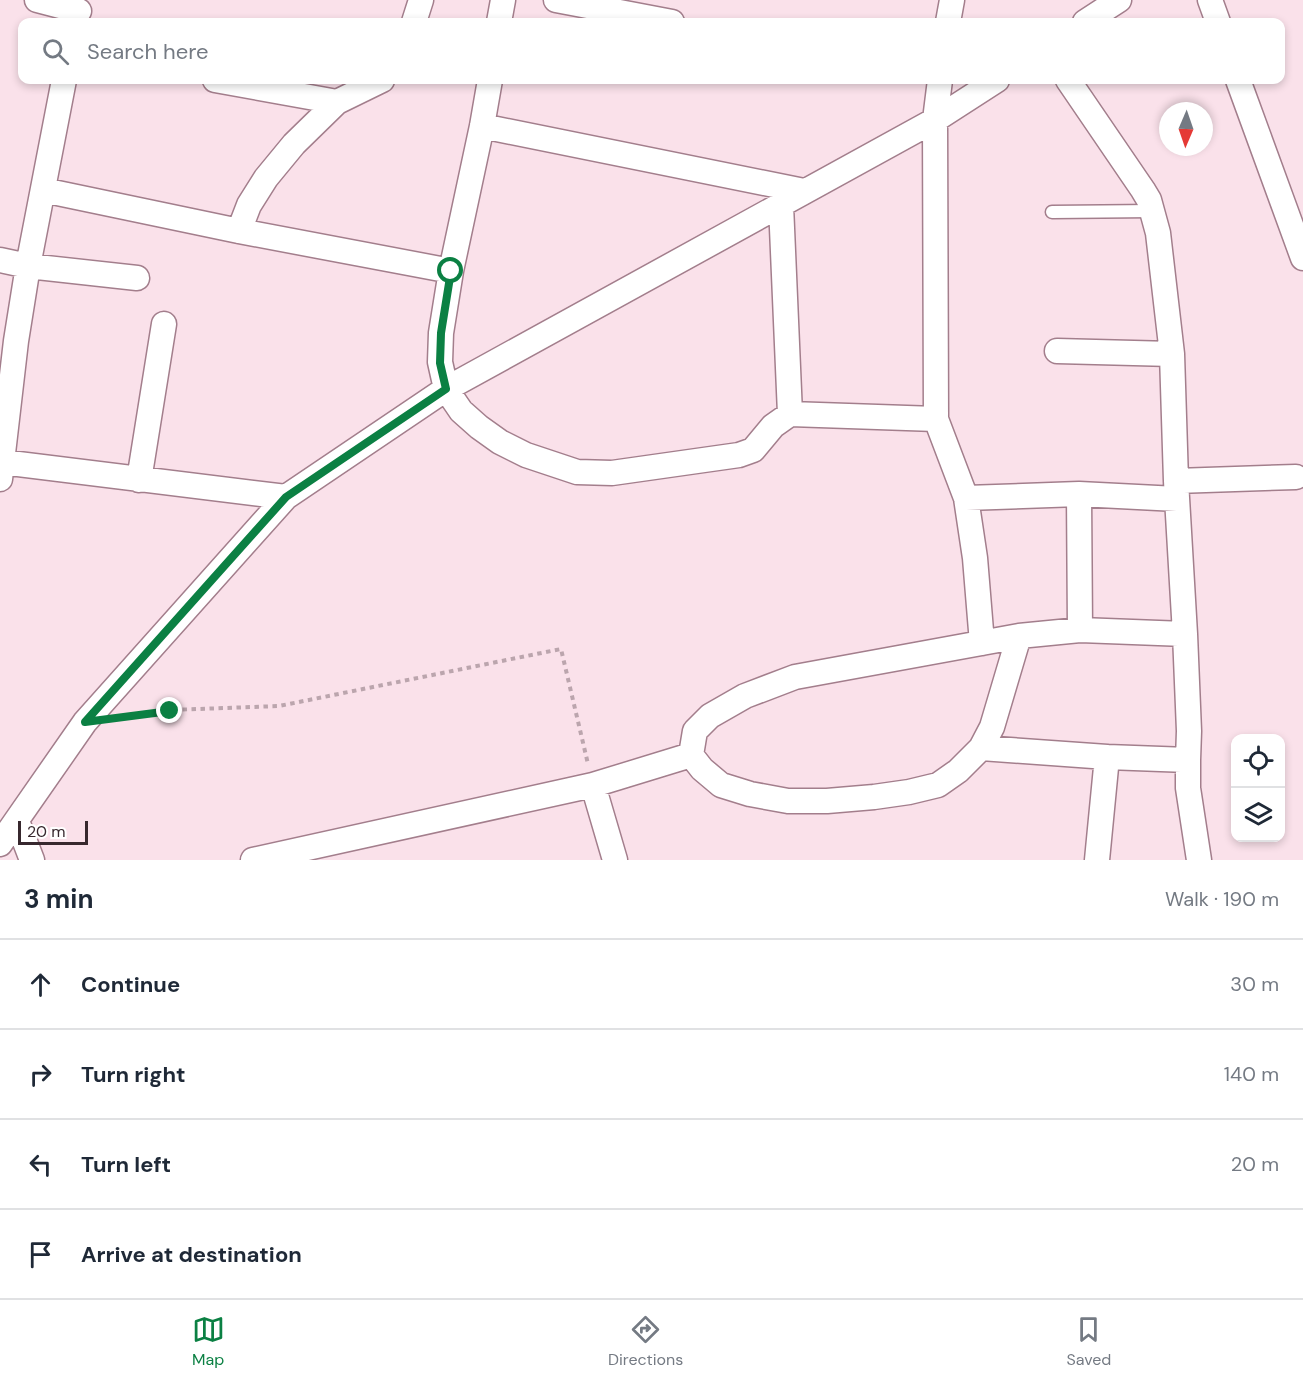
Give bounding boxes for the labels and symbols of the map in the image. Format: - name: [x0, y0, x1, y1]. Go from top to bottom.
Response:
- north arrow: [1159, 102, 1213, 156]
- route start: [437, 257, 463, 283]
- route end: [156, 697, 182, 723]
- scale bar: [18, 818, 88, 846]

